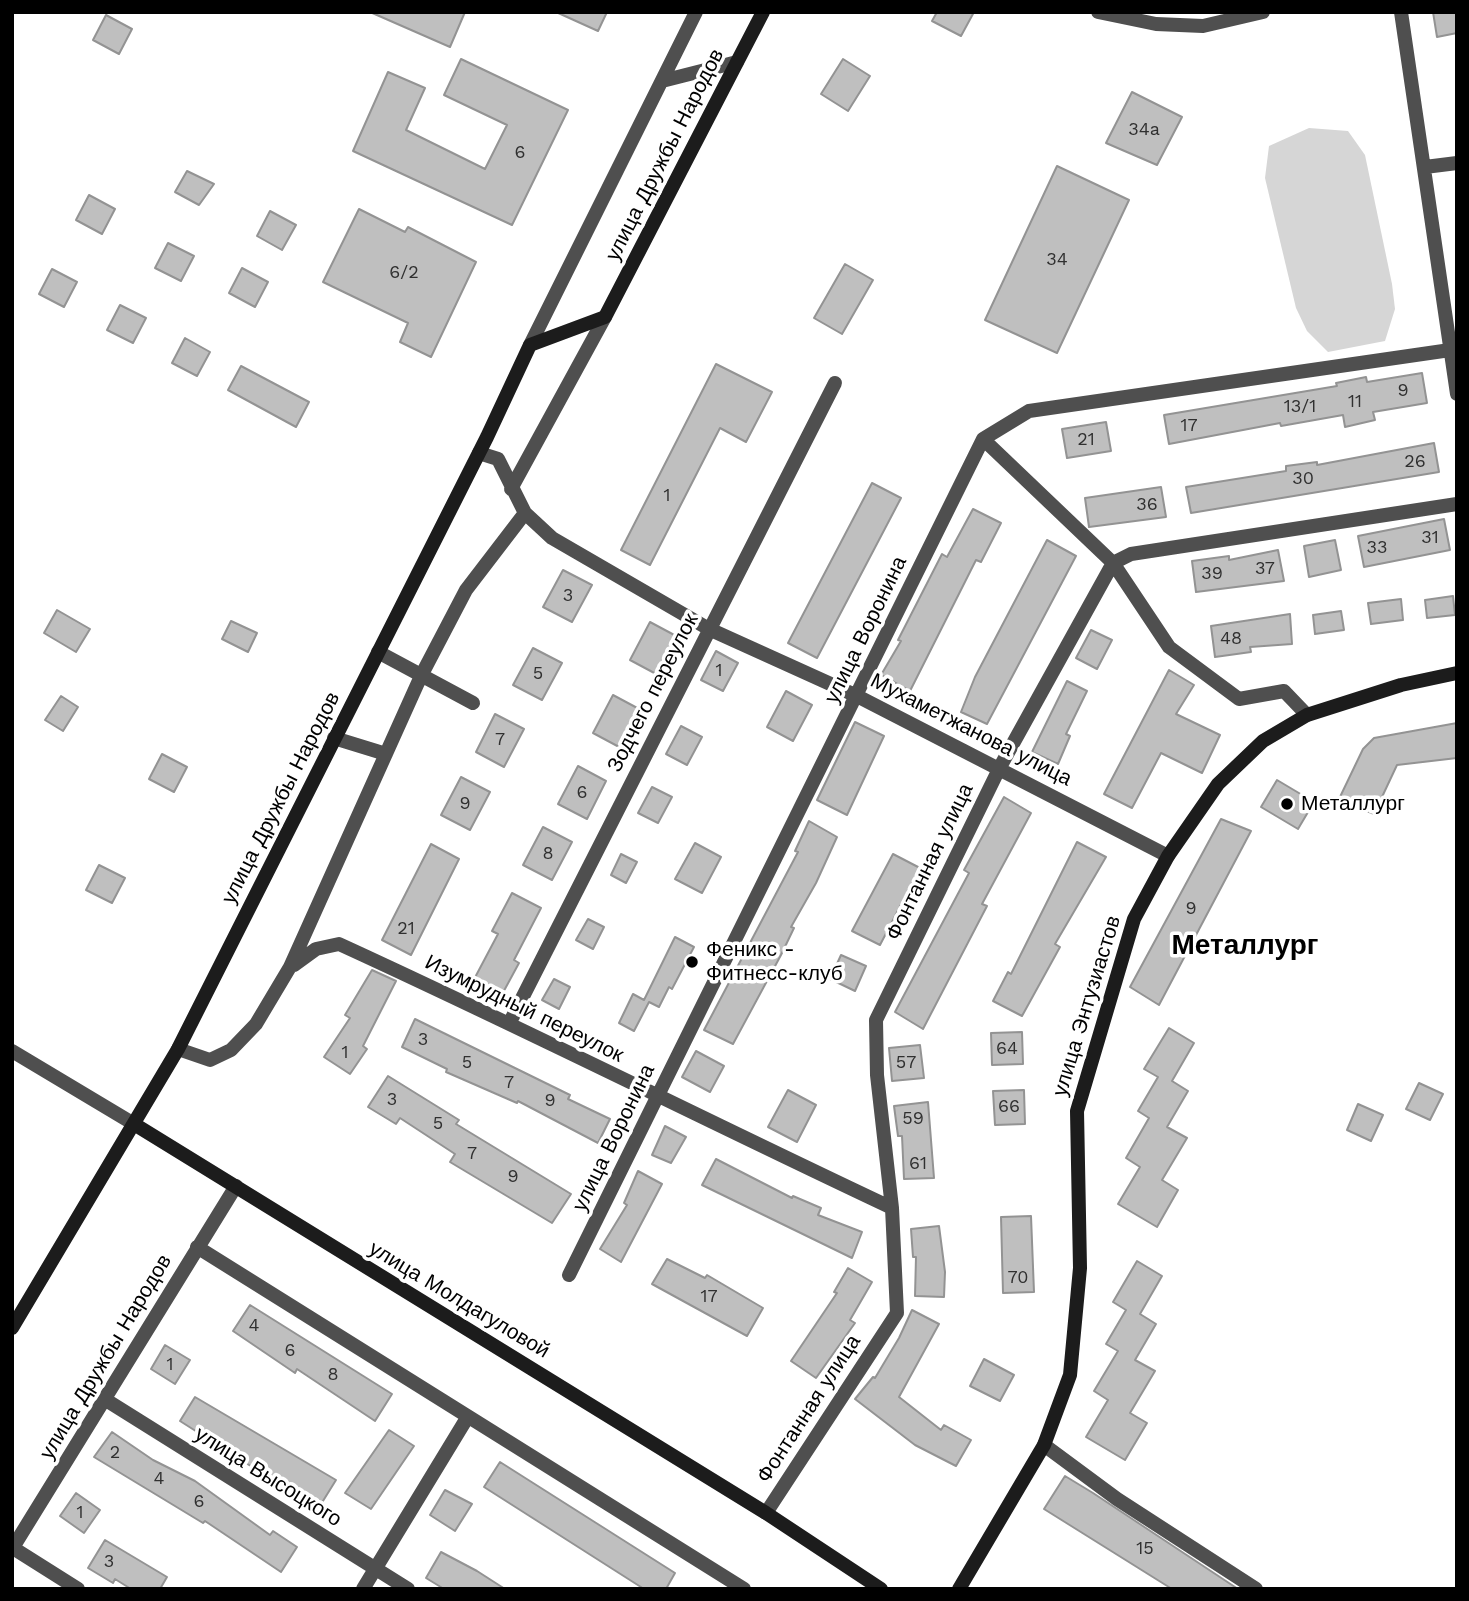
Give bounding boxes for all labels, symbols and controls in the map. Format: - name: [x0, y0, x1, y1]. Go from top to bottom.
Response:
- street label: улица Дружбы Народов: [601, 45, 729, 265]
- house number: 34a: [1128, 119, 1160, 141]
- house number: 6: [515, 142, 525, 164]
- house number: 34: [1046, 249, 1068, 271]
- house number: 6/2: [389, 262, 419, 284]
- house number: 9: [1397, 380, 1409, 402]
- house number: 11: [1348, 391, 1362, 413]
- house number: 13/1: [1284, 396, 1316, 418]
- house number: 17: [1180, 415, 1198, 437]
- house number: 21: [1077, 429, 1095, 451]
- house number: 26: [1404, 451, 1426, 473]
- house number: 30: [1292, 468, 1314, 490]
- house number: 1: [663, 485, 671, 507]
- house number: 36: [1136, 494, 1158, 516]
- house number: 31: [1421, 527, 1439, 549]
- house number: 33: [1367, 537, 1387, 559]
- street label: улица Воронина: [819, 552, 913, 708]
- house number: 37: [1255, 558, 1275, 580]
- house number: 39: [1201, 563, 1223, 585]
- house number: 3: [563, 585, 573, 607]
- street label: Зодчего переулок: [602, 610, 704, 776]
- house number: 48: [1220, 628, 1242, 650]
- house number: 1: [715, 660, 723, 682]
- house number: 5: [533, 663, 543, 685]
- street label: Мухаметжанова улица: [866, 668, 1076, 792]
- street label: улица Дружбы Народов: [217, 688, 345, 908]
- house number: 7: [495, 729, 505, 751]
- street label: Фонтанная улица: [881, 779, 979, 945]
- house number: 6: [577, 782, 587, 804]
- place label: Металлург: [1301, 791, 1405, 817]
- house number: 9: [459, 793, 471, 815]
- marker: Металлург: [1279, 796, 1295, 812]
- house number: 8: [542, 843, 554, 865]
- house number: 9: [1185, 898, 1197, 920]
- street label: улица Энтузиастов: [1048, 913, 1126, 1099]
- house number: 21: [397, 918, 415, 940]
- district label: Металлург: [1172, 929, 1318, 963]
- place label: Феникс - Фитнесс-клуб: [706, 937, 843, 987]
- street label: Изумрудный переулок: [421, 950, 627, 1068]
- marker: Феникс - Фитнесс-клуб: [684, 954, 700, 970]
- house number: 3: [418, 1029, 428, 1051]
- house number: 64: [996, 1038, 1018, 1060]
- house number: 1: [341, 1042, 349, 1064]
- house number: 5: [462, 1052, 472, 1074]
- house number: 57: [896, 1052, 916, 1074]
- street label: улица Воронина: [567, 1060, 661, 1216]
- house number: 7: [504, 1072, 514, 1094]
- house number: 3: [387, 1089, 397, 1111]
- house number: 9: [544, 1090, 556, 1112]
- house number: 66: [998, 1096, 1020, 1118]
- house number: 59: [902, 1108, 924, 1130]
- house number: 5: [433, 1113, 443, 1135]
- house number: 7: [467, 1143, 477, 1165]
- house number: 61: [909, 1153, 927, 1175]
- house number: 9: [507, 1166, 519, 1188]
- street label: улица Молдагуловой: [364, 1236, 554, 1364]
- street label: улица Дружбы Народов: [35, 1250, 177, 1464]
- house number: 70: [1008, 1267, 1028, 1289]
- house number: 17: [700, 1286, 718, 1308]
- house number: 4: [249, 1315, 259, 1337]
- street label: Фонтанная улица: [752, 1330, 866, 1488]
- house number: 6: [285, 1340, 295, 1362]
- house number: 1: [166, 1354, 174, 1376]
- house number: 8: [327, 1364, 339, 1386]
- street label: улица Высоцкого: [190, 1422, 346, 1532]
- house number: 2: [110, 1442, 120, 1464]
- house number: 4: [154, 1468, 164, 1490]
- house number: 6: [194, 1491, 204, 1513]
- house number: 1: [76, 1502, 84, 1524]
- house number: 15: [1136, 1538, 1154, 1560]
- house number: 3: [104, 1551, 114, 1573]

